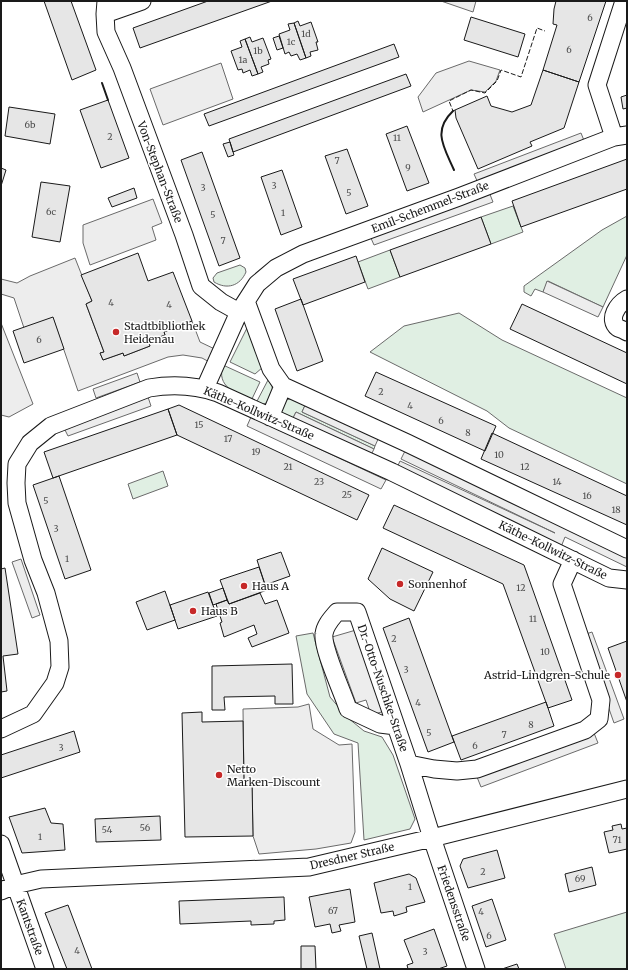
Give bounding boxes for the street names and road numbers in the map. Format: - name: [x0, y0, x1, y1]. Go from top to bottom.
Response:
- street label: Von-Stephan-Straße: [134, 118, 186, 225]
- street label: Emil-Schemmel-Straße: [369, 178, 491, 236]
- street label: Käthe-Kollwitz-Straße: [202, 383, 317, 443]
- street label: Käthe-Kollwitz-Straße: [497, 518, 610, 582]
- street label: Dr.-Otto-Nuschke-Straße: [355, 623, 411, 754]
- street label: Dresdner Straße: [308, 839, 396, 873]
- street label: Friedensstraße: [434, 863, 474, 943]
- street label: Kantstraße: [13, 897, 47, 957]

